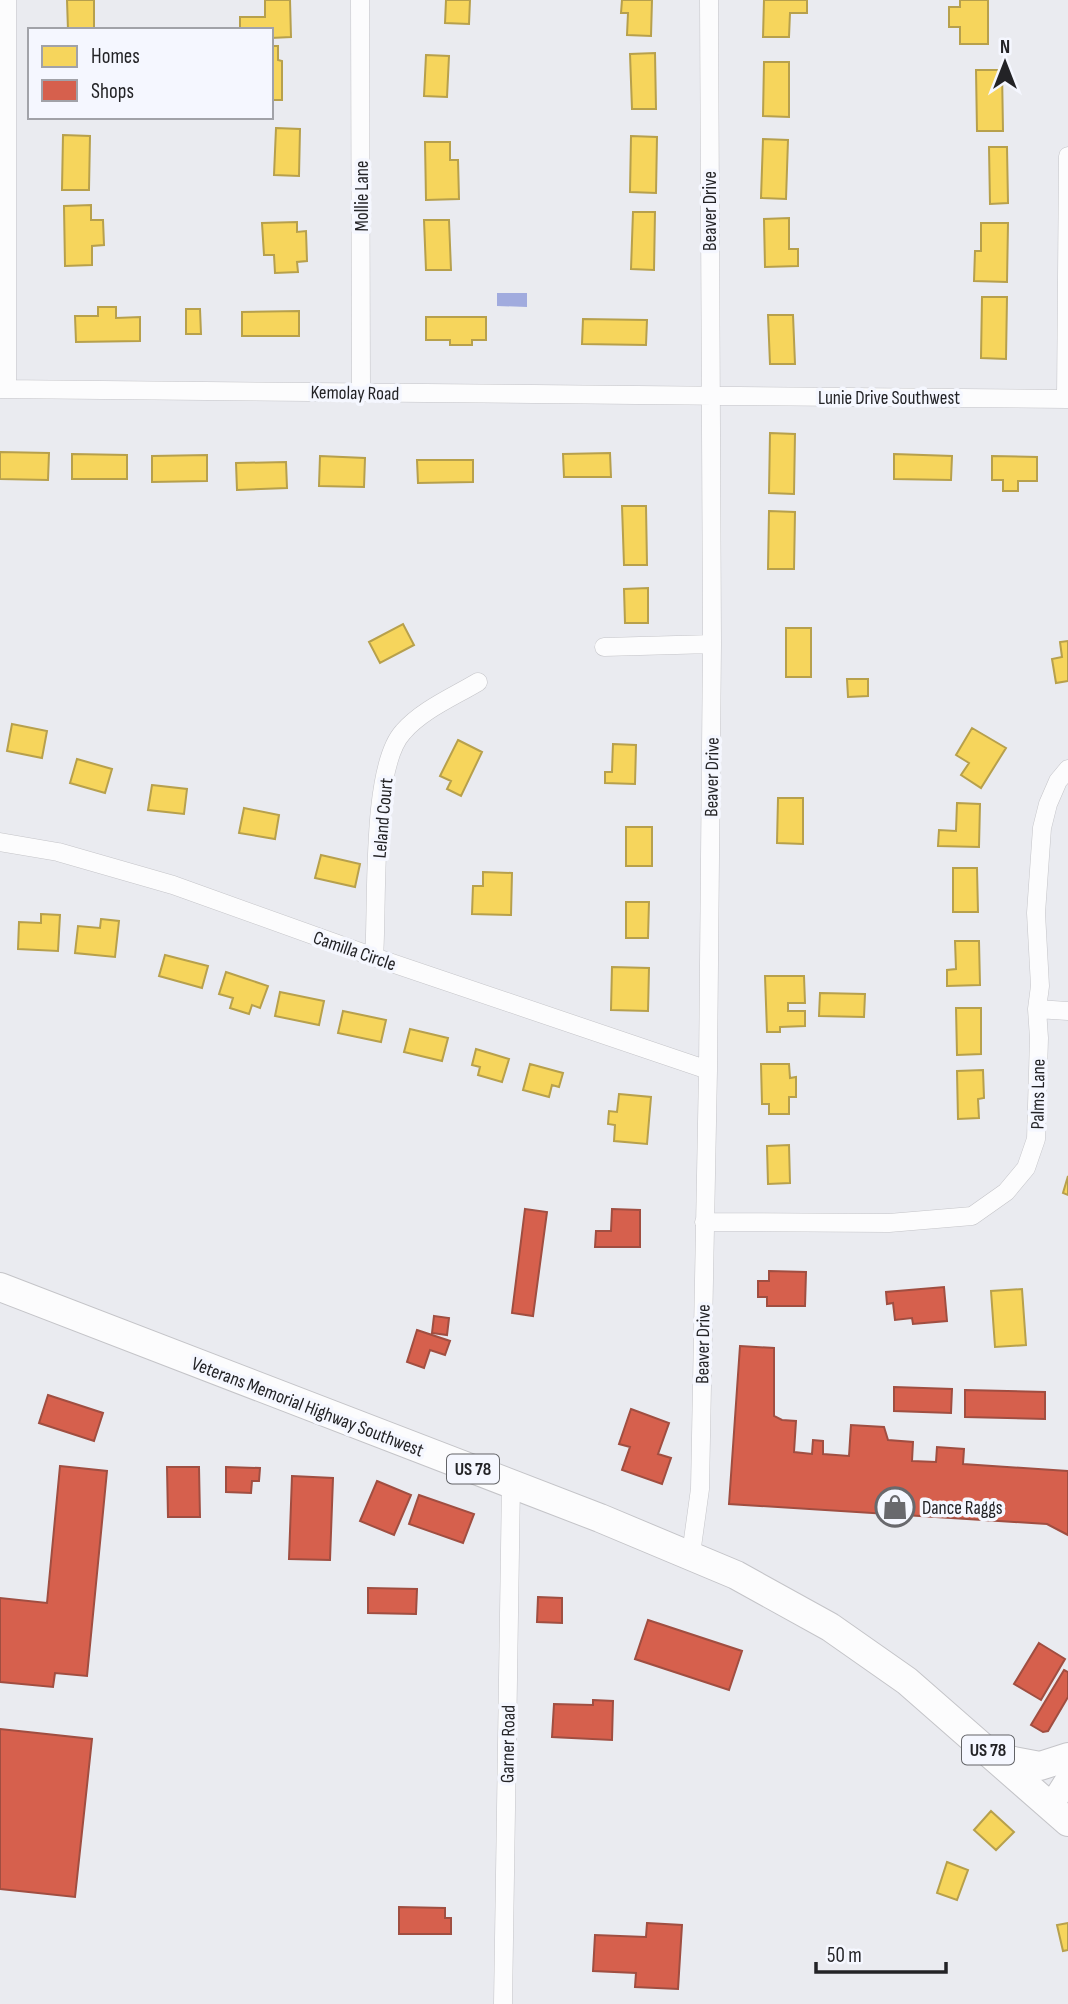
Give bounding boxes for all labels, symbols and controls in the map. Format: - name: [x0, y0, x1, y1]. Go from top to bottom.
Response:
- legend: [28, 28, 273, 119]
- north arrow: [970, 28, 1040, 98]
- text: N: [1000, 36, 1010, 59]
- text: Homes: [91, 44, 140, 69]
- text: Shops: [91, 79, 134, 104]
- street label: Mollie Lane: [351, 161, 374, 231]
- street label: Beaver Drive: [699, 171, 722, 251]
- street label: Kemolay Road: [310, 381, 400, 406]
- street label: Lunie Drive Southwest: [818, 387, 960, 410]
- street label: Beaver Drive: [700, 737, 725, 817]
- street label: Leland Court: [369, 777, 398, 859]
- street label: Camilla Circle: [310, 927, 399, 976]
- street label: Palms Lane: [1026, 1058, 1051, 1130]
- street label: Beaver Drive: [691, 1304, 716, 1384]
- street label: Veterans Memorial Highway Southwest: [188, 1352, 427, 1462]
- road number: US 78: [447, 1454, 499, 1484]
- shop icon: Dance Raggs: [874, 1486, 916, 1528]
- place label: Dance Raggs: [922, 1497, 1003, 1520]
- street label: Garner Road: [496, 1705, 521, 1783]
- road number: US 78: [962, 1736, 1014, 1764]
- scale bar: [816, 1930, 946, 1974]
- text: 50 m: [827, 1943, 862, 1968]

